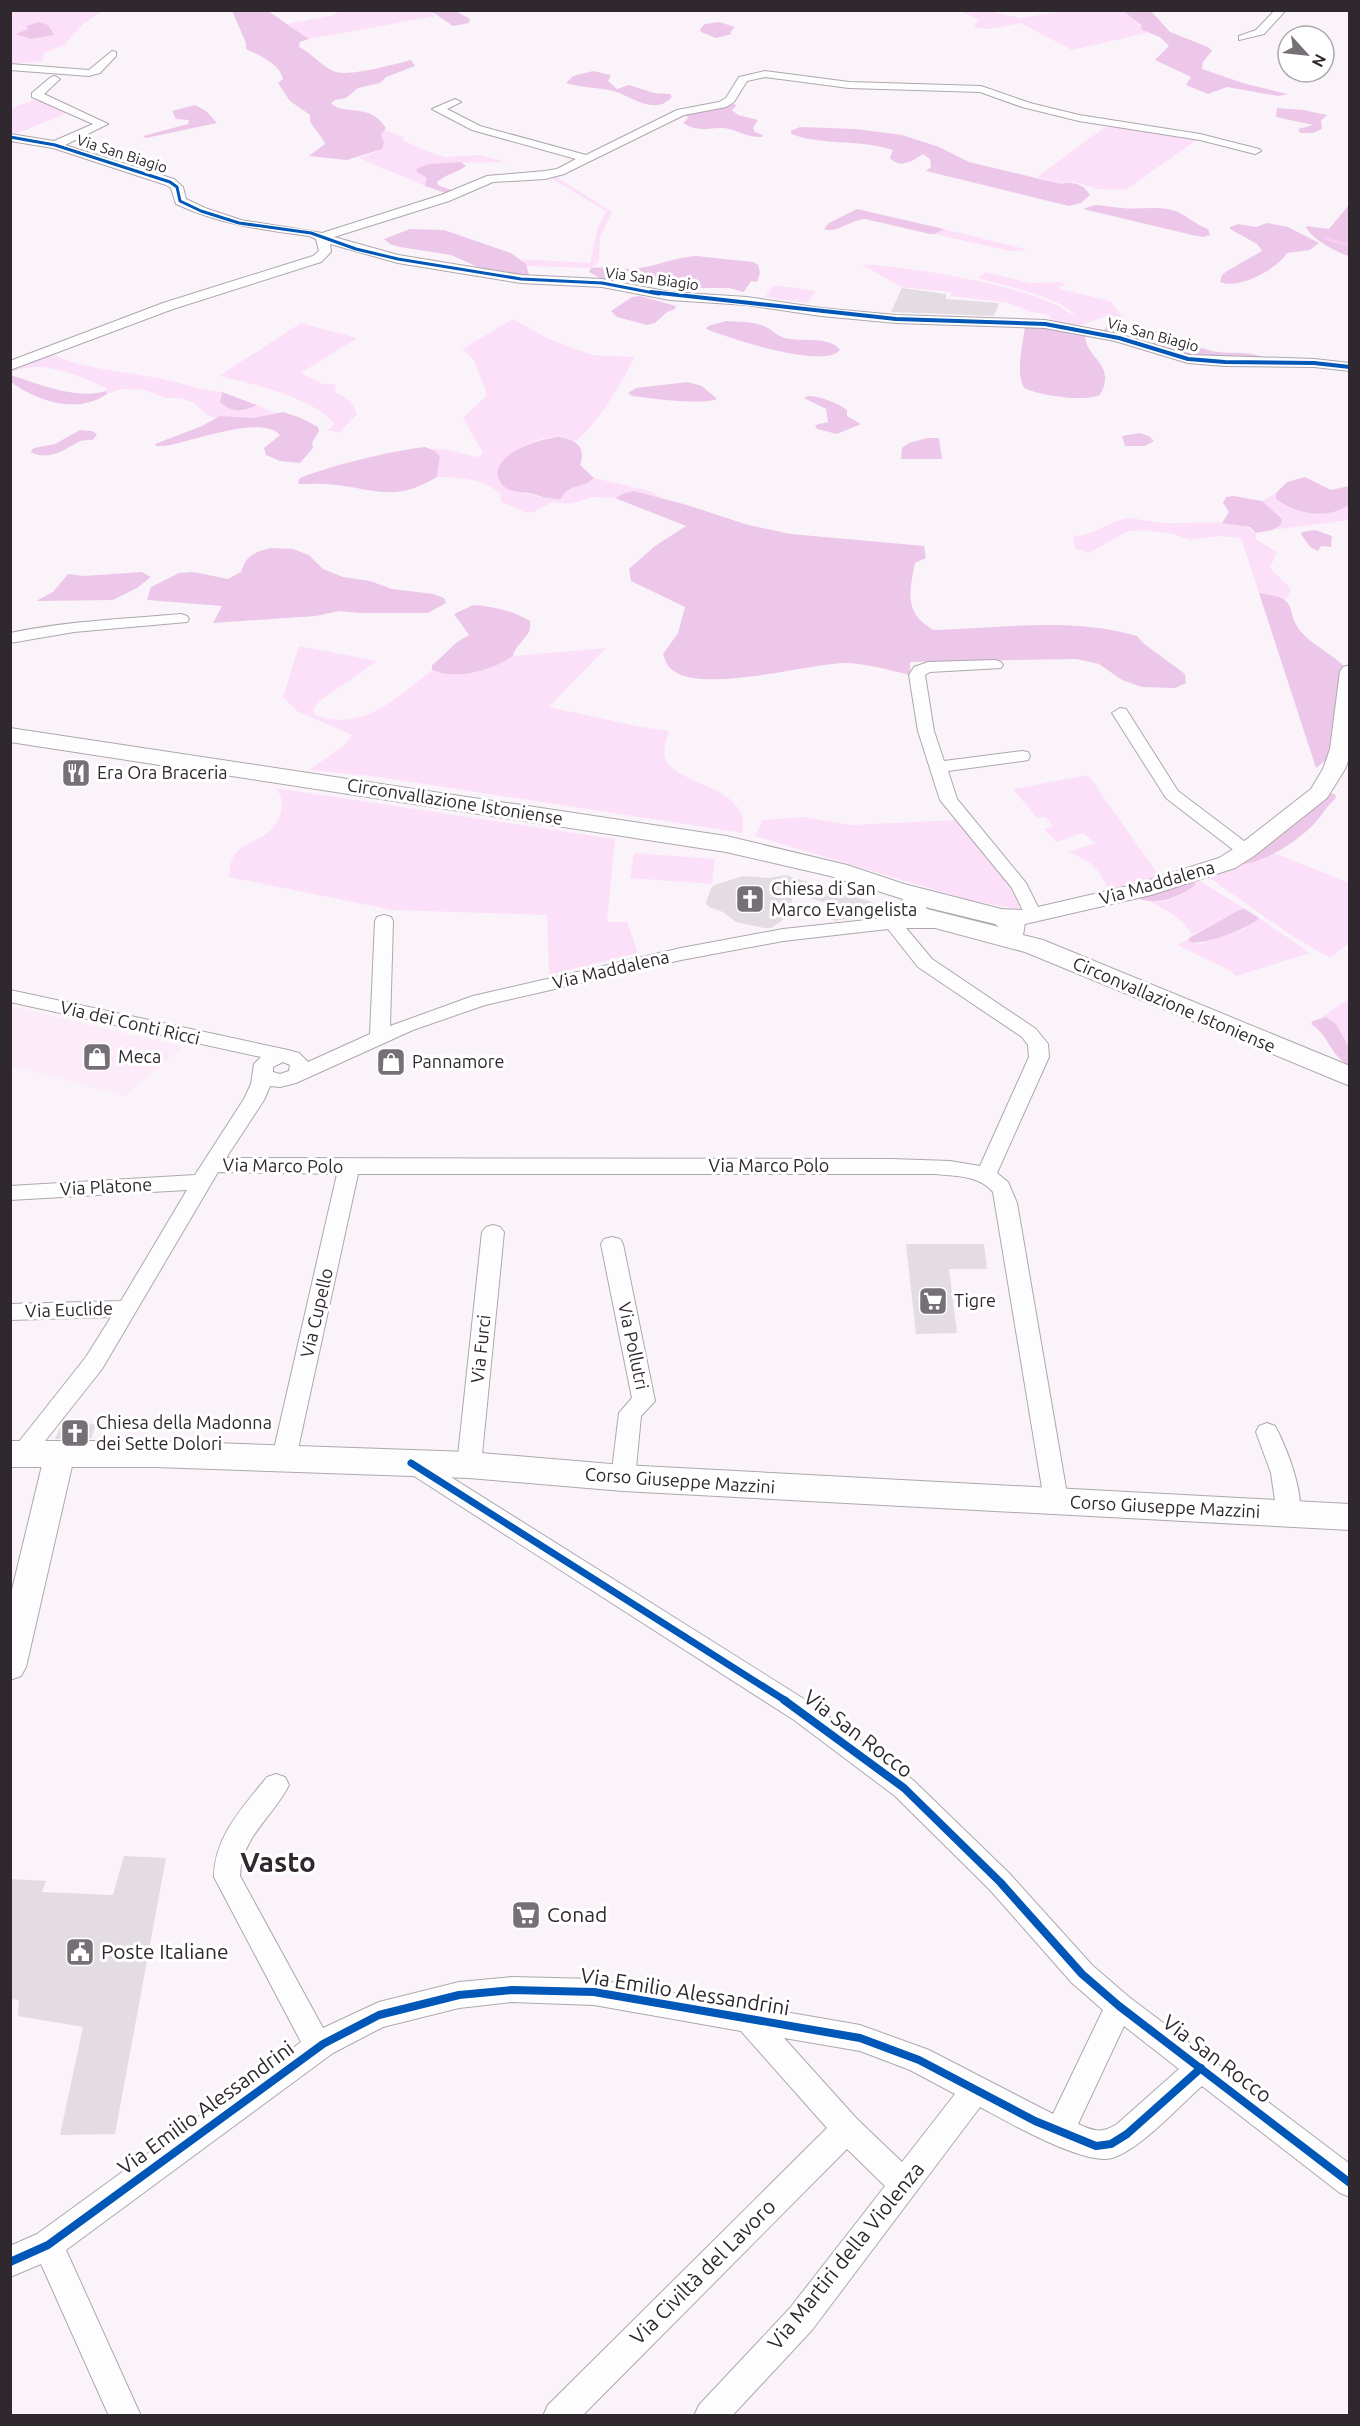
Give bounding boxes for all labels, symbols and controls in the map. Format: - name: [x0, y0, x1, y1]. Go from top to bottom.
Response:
- north arrow: [1276, 24, 1336, 84]
- text: N: [1309, 51, 1330, 70]
- street label: Via San Biagio: [75, 131, 170, 176]
- street label: Via San Biagio: [604, 264, 700, 293]
- street label: Via San Biagio: [1105, 314, 1201, 355]
- restaurant icon: Era Ora Braceria: [60, 757, 92, 789]
- place label: Era Ora Braceria: [97, 762, 228, 782]
- street label: Circonvallazione Istoniense: [346, 774, 564, 828]
- street label: Via Maddalena: [1097, 856, 1217, 908]
- place label: Chiesa di San Marco Evangelista: [771, 878, 917, 919]
- church icon: Chiesa di San Marco Evangelista: [734, 883, 766, 915]
- street label: Via Maddalena: [550, 946, 671, 992]
- street label: Circonvallazione Istoniense: [1070, 952, 1279, 1056]
- street label: Via dei Conti Ricci: [58, 996, 202, 1048]
- shop icon: Meca: [81, 1041, 113, 1073]
- place label: Meca: [118, 1046, 161, 1066]
- shop icon: Pannamore: [375, 1046, 407, 1078]
- place label: Pannamore: [412, 1051, 504, 1071]
- street label: Via Marco Polo: [222, 1154, 344, 1176]
- street label: Via Marco Polo: [709, 1155, 829, 1175]
- street label: Via Platone: [59, 1174, 153, 1198]
- street label: Via Cupello: [296, 1266, 336, 1360]
- supermarket icon: Tigre: [917, 1285, 949, 1317]
- place label: Tigre: [954, 1290, 996, 1310]
- street label: Via Euclide: [25, 1297, 113, 1321]
- street label: Via Pollutri: [615, 1300, 653, 1391]
- street label: Via Furci: [466, 1314, 494, 1384]
- place label: Chiesa della Madonna dei Sette Dolori: [96, 1412, 272, 1453]
- church icon: Chiesa della Madonna dei Sette Dolori: [59, 1417, 91, 1449]
- street label: Corso Giuseppe Mazzini: [584, 1463, 776, 1497]
- street label: Corso Giuseppe Mazzini: [1069, 1491, 1261, 1521]
- street label: Via San Rocco: [799, 1684, 918, 1782]
- district label: Vasto: [240, 1846, 316, 1877]
- supermarket icon: Conad: [510, 1899, 542, 1931]
- place label: Conad: [547, 1902, 607, 1926]
- public building icon: Poste Italiane: [64, 1936, 96, 1968]
- place label: Poste Italiane: [101, 1939, 229, 1963]
- street label: Via Emilio Alessandrini: [579, 1963, 792, 2019]
- street label: Via San Rocco: [1158, 2009, 1277, 2107]
- street label: Via Emilio Alessandrini: [113, 2035, 298, 2179]
- street label: Via Martiri della Violenza: [762, 2157, 928, 2354]
- street label: Via Civiltà del Lavoro: [625, 2194, 780, 2349]

